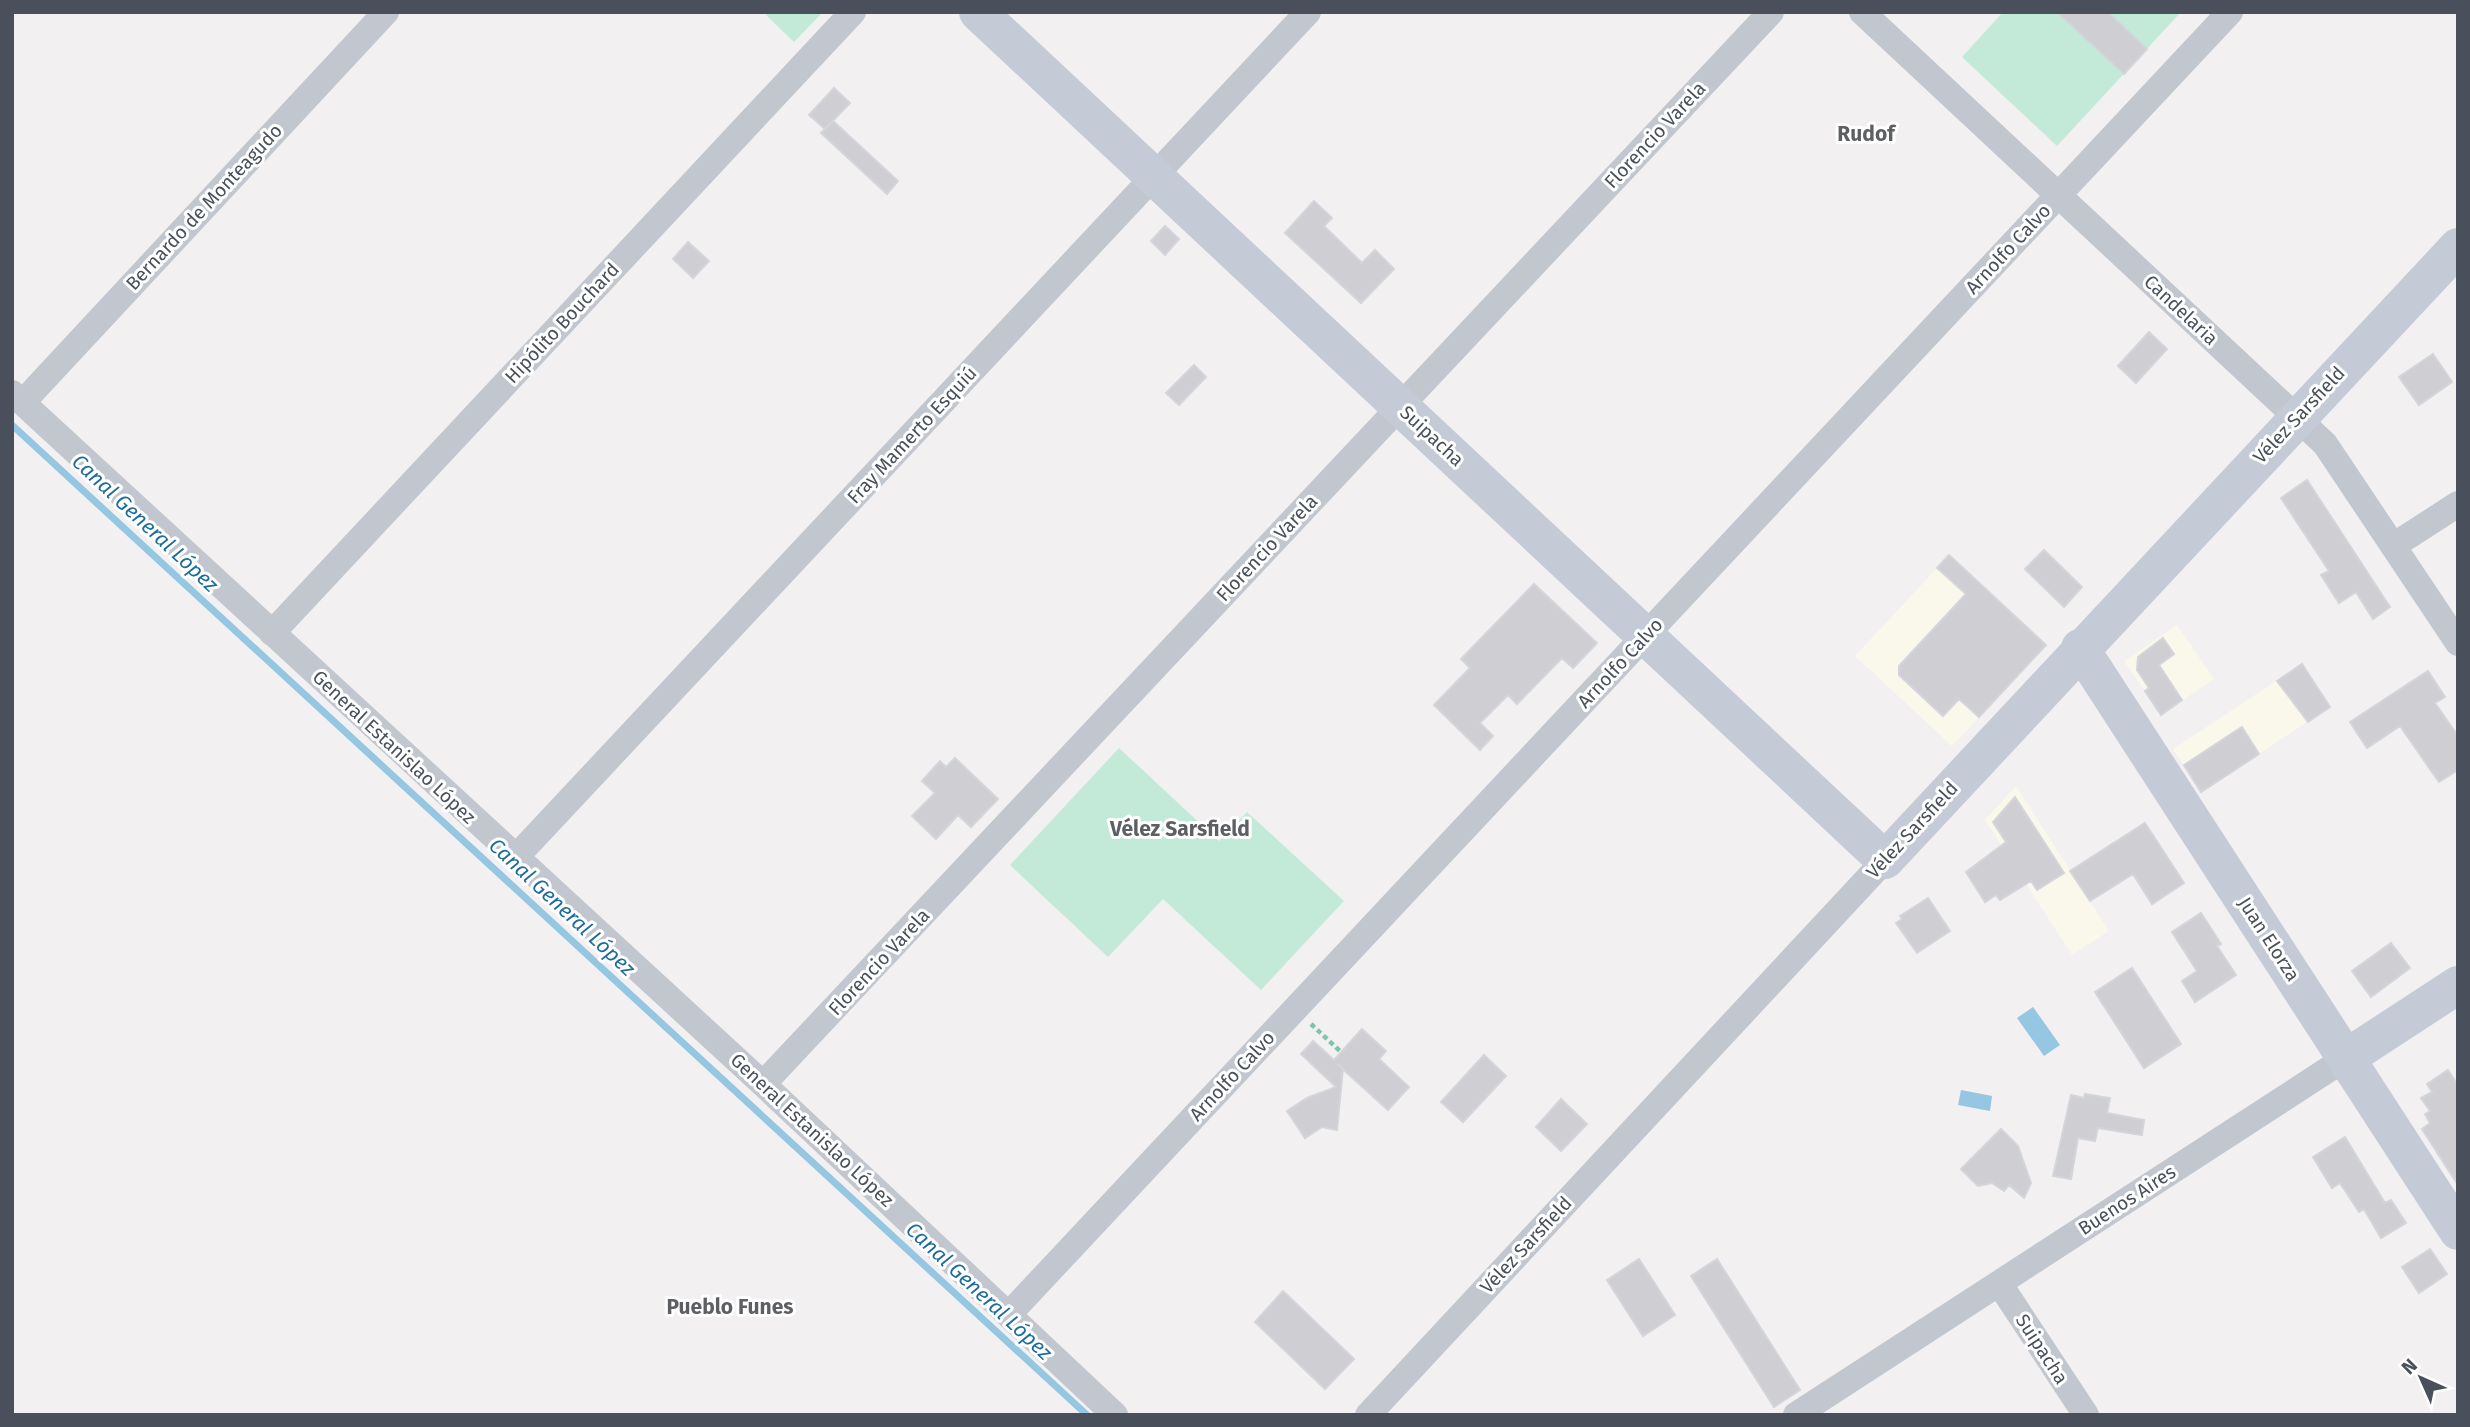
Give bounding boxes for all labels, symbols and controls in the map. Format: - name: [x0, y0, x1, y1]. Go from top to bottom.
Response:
- street label: Florencio Varela: [1600, 77, 1710, 193]
- street label: Bernardo de Monteagudo: [121, 119, 287, 295]
- district label: Rudof: [1837, 121, 1897, 147]
- street label: Arnolfo Calvo: [1960, 199, 2056, 299]
- street label: Hipólito Bouchard: [500, 258, 624, 388]
- street label: Candelaria: [2139, 270, 2223, 350]
- street label: Fray Mamerto Esquiú: [842, 362, 982, 508]
- street label: Vélez Sarsfield: [2248, 362, 2350, 468]
- street label: Suipacha: [1395, 401, 1469, 471]
- water label: Canal General López: [66, 449, 224, 598]
- street label: Florencio Varela: [1212, 490, 1322, 606]
- street label: Arnolfo Calvo: [1572, 613, 1668, 713]
- street label: General Estanislao López: [308, 665, 480, 829]
- street label: Vélez Sarsfield: [1861, 777, 1963, 883]
- district label: Vélez Sarsfield: [1109, 816, 1250, 842]
- water label: Canal General López: [483, 833, 641, 982]
- street label: Juan Elorza: [2233, 893, 2305, 985]
- street label: Florencio Varela: [824, 904, 934, 1020]
- street label: Arnolfo Calvo: [1184, 1026, 1280, 1126]
- street label: General Estanislao López: [726, 1048, 898, 1212]
- street label: Buenos Aires: [2074, 1160, 2180, 1240]
- street label: Vélez Sarsfield: [1475, 1192, 1577, 1298]
- water label: Canal General López: [900, 1217, 1058, 1366]
- district label: Pueblo Funes: [667, 1294, 793, 1320]
- street label: Suipacha: [2011, 1310, 2073, 1388]
- north arrow: [2386, 1343, 2456, 1413]
- text: N: [2397, 1354, 2422, 1379]

